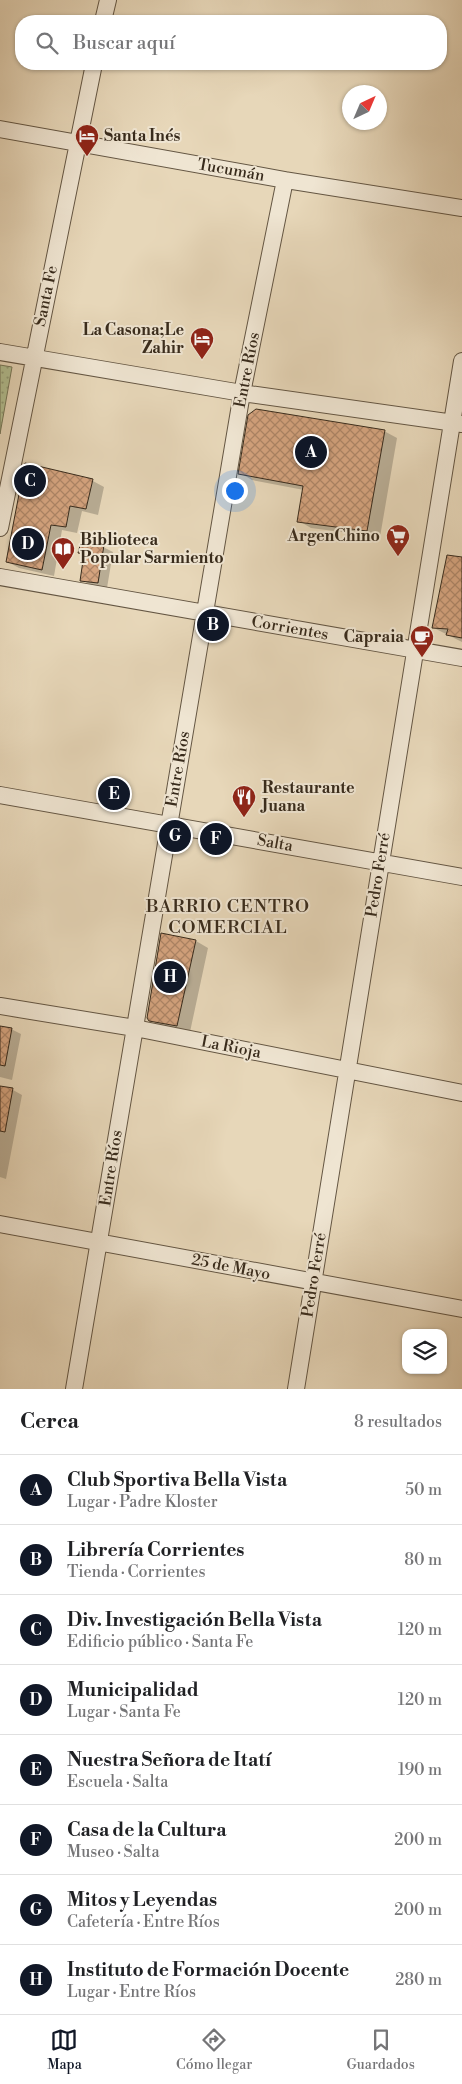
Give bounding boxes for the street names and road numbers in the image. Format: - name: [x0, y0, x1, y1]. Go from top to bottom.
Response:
- street label: Tucumán: [196, 154, 267, 186]
- street label: Santa Fe: [30, 264, 62, 328]
- street label: Entre Ríos: [230, 330, 264, 410]
- street label: Corrientes: [250, 611, 330, 645]
- street label: Entre Ríos: [161, 729, 195, 809]
- street label: Salta: [256, 830, 295, 856]
- street label: Pedro Ferré: [361, 831, 395, 919]
- street label: La Rioja: [199, 1031, 264, 1063]
- street label: Entre Ríos: [95, 1129, 127, 1207]
- street label: Pedro Ferré: [297, 1231, 331, 1319]
- street label: 25 de Mayo: [190, 1250, 272, 1284]

